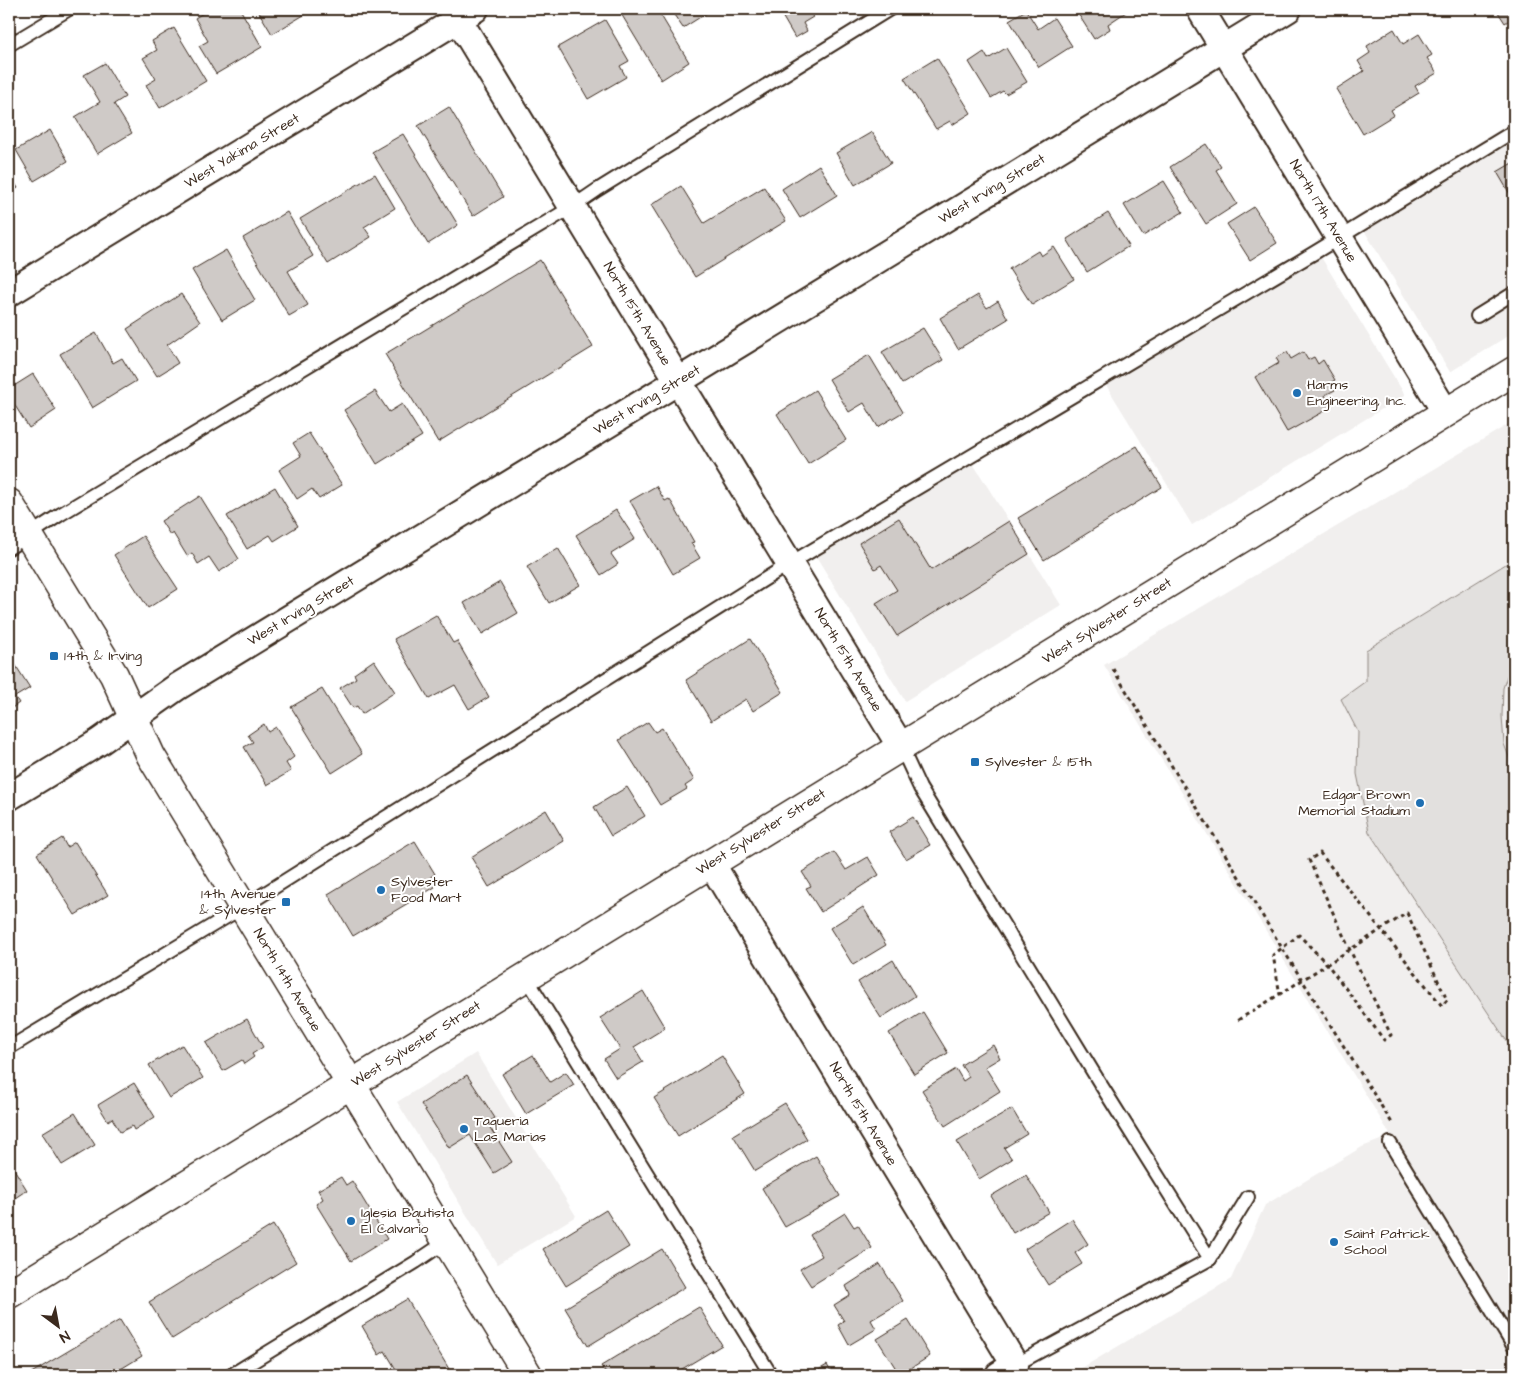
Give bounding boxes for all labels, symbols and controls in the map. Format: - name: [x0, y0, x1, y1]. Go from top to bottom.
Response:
- street label: West Yakima Street: [181, 108, 304, 193]
- street label: West Irving Street: [935, 149, 1049, 229]
- street label: North 17th Avenue: [1284, 156, 1362, 267]
- street label: North 15th Avenue: [598, 258, 676, 370]
- street label: West Irving Street: [590, 360, 704, 440]
- place label: Harms Engineering, Inc.: [1307, 375, 1406, 411]
- marker: Harms Engineering, Inc.: [1291, 387, 1303, 399]
- street label: West Irving Street: [244, 571, 358, 651]
- street label: West Sylvester Street: [1038, 573, 1176, 669]
- street label: North 15th Avenue: [809, 604, 887, 716]
- place label: 14th & Irving: [64, 646, 142, 666]
- marker: 14th & Irving: [48, 650, 60, 662]
- place label: Sylvester & 15th: [985, 752, 1092, 772]
- marker: Sylvester & 15th: [969, 756, 981, 768]
- street label: West Sylvester Street: [692, 784, 830, 880]
- place label: Edgar Brown Memorial Stadium: [1298, 785, 1410, 821]
- marker: Edgar Brown Memorial Stadium: [1414, 797, 1426, 809]
- place label: Sylvester Food Mart: [391, 872, 462, 908]
- place label: 14th Avenue & Sylvester: [199, 884, 276, 920]
- marker: Sylvester Food Mart: [375, 884, 387, 896]
- marker: 14th Avenue & Sylvester: [280, 896, 292, 908]
- street label: North 14th Avenue: [248, 924, 326, 1036]
- street label: West Sylvester Street: [347, 996, 485, 1092]
- street label: North 15th Avenue: [824, 1058, 902, 1170]
- place label: Taqueria Las Marias: [474, 1111, 546, 1147]
- marker: Taqueria Las Marias: [458, 1123, 470, 1135]
- place label: Iglesia Bautista El Calvario: [361, 1203, 454, 1239]
- marker: Iglesia Bautista El Calvario: [345, 1215, 357, 1227]
- place label: Saint Patrick School: [1344, 1224, 1430, 1260]
- marker: Saint Patrick School: [1328, 1236, 1340, 1248]
- north arrow: [32, 1302, 82, 1352]
- text: N: [55, 1325, 73, 1347]

